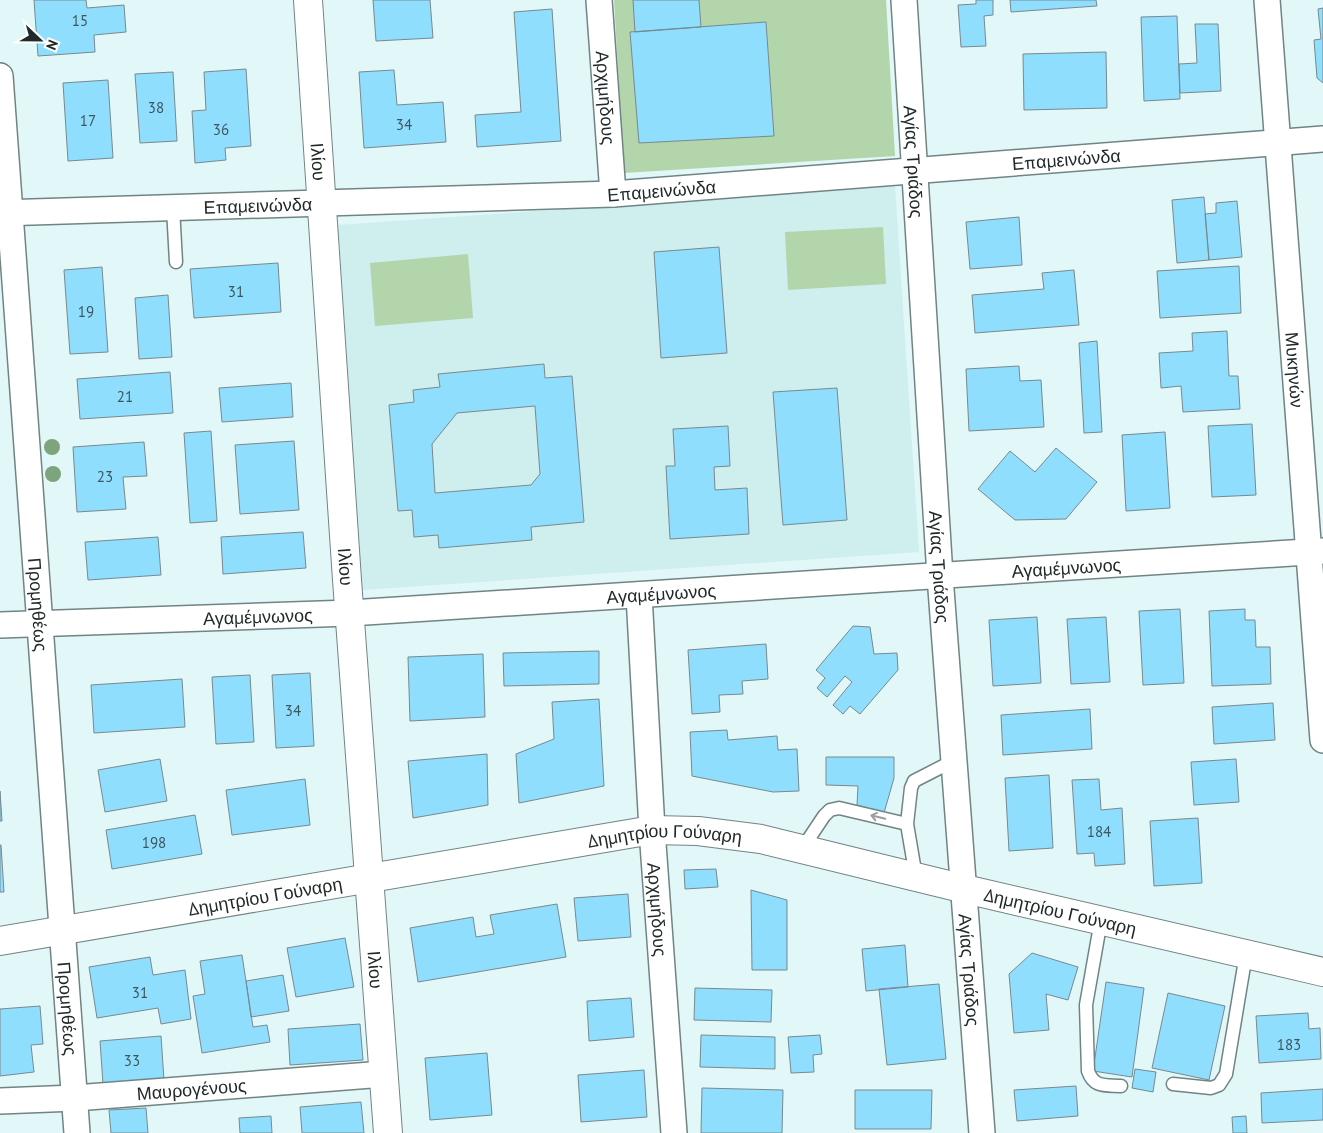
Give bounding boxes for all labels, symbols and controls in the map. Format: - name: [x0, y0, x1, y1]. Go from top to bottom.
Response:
- house number: 15: [72, 11, 88, 30]
- north arrow: [15, 15, 65, 65]
- text: N: [42, 37, 62, 53]
- street label: Αρχιμήδους: [591, 50, 621, 146]
- house number: 38: [148, 98, 164, 117]
- street label: Αγίας Τριάδος: [899, 105, 929, 219]
- house number: 17: [80, 111, 96, 130]
- house number: 34: [396, 115, 412, 134]
- house number: 36: [213, 120, 229, 139]
- street label: Ιλίου: [306, 142, 332, 181]
- street label: Επαμεινώνδα: [1011, 143, 1121, 175]
- street label: Επαμεινώνδα: [606, 175, 717, 206]
- street label: Επαμεινώνδα: [203, 192, 313, 218]
- house number: 31: [228, 282, 244, 301]
- house number: 19: [78, 302, 94, 321]
- street label: Μυκηνών: [1281, 331, 1309, 409]
- house number: 21: [117, 387, 133, 406]
- house number: 23: [97, 467, 113, 486]
- street label: Αγίας Τριάδος: [924, 510, 955, 624]
- street label: Ιλίου: [333, 547, 359, 586]
- street label: Αγαμέμνωνος: [1011, 552, 1122, 582]
- street label: Προμηθέως: [24, 557, 53, 653]
- street label: Αγαμέμνωνος: [606, 578, 717, 608]
- street label: Αγαμέμνωνος: [203, 603, 313, 630]
- house number: 34: [285, 701, 301, 720]
- one-way arrow: [870, 812, 886, 821]
- street label: Δημητρίου Γούναρη: [586, 818, 744, 852]
- house number: 184: [1087, 822, 1111, 841]
- house number: 198: [142, 833, 166, 852]
- street label: Αρχιμήδους: [643, 862, 673, 958]
- street label: Δημητρίου Γούναρη: [187, 871, 344, 920]
- street label: Δημητρίου Γούναρη: [982, 882, 1139, 940]
- street label: Αγίας Τριάδος: [954, 913, 985, 1027]
- street label: Ιλίου: [363, 950, 389, 989]
- street label: Προμηθέως: [53, 961, 83, 1057]
- house number: 31: [132, 983, 148, 1002]
- house number: 183: [1277, 1035, 1301, 1054]
- house number: 33: [124, 1051, 140, 1070]
- street label: Μαυρογένους: [136, 1073, 248, 1105]

